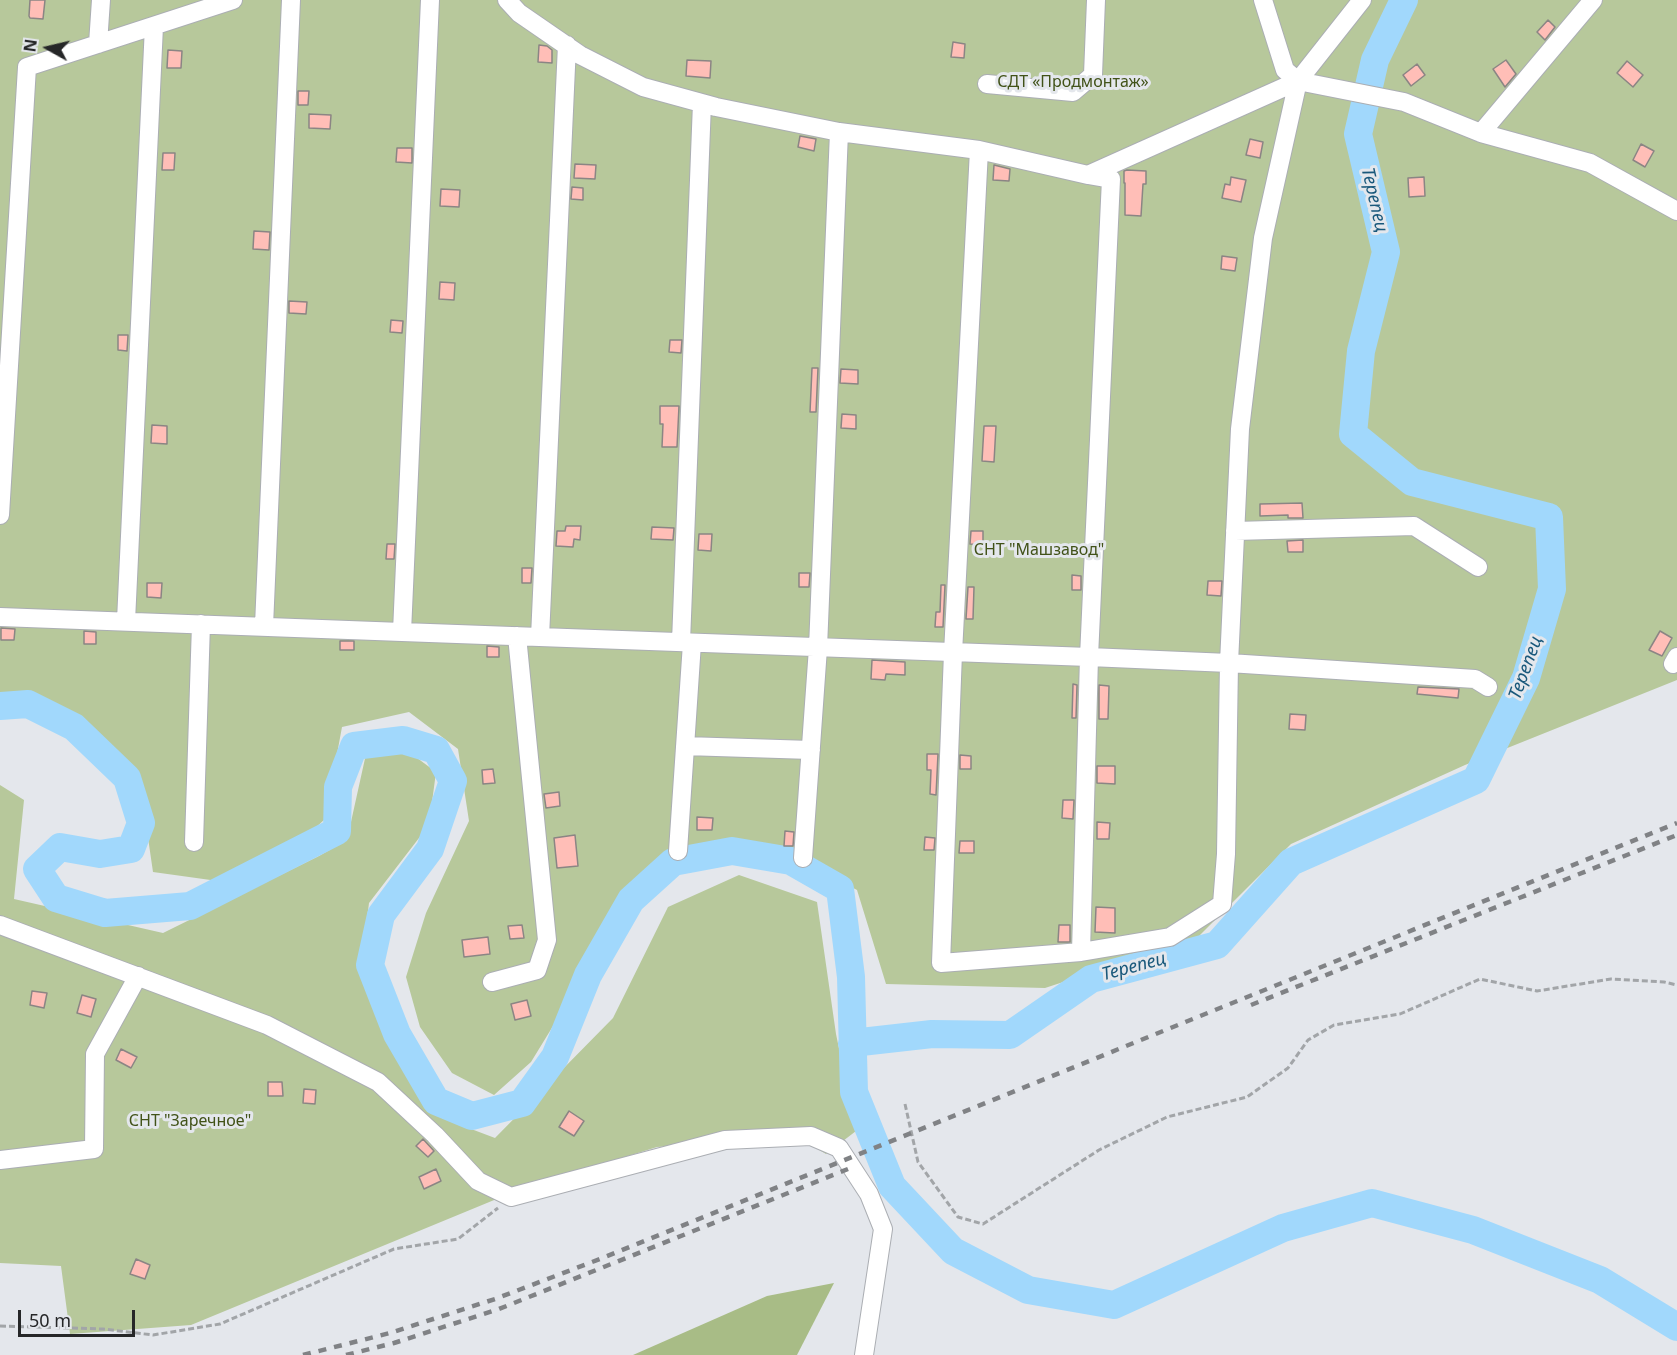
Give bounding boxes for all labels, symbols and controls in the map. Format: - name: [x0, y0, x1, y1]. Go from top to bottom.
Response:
- north arrow: [18, 18, 78, 78]
- text: N: [18, 38, 42, 53]
- park label: СДТ «Продмонтаж»: [997, 72, 1149, 92]
- water label: Терепец: [1356, 166, 1392, 234]
- park label: СНТ "Машзавод": [974, 540, 1104, 560]
- water label: Терепец: [1505, 633, 1547, 703]
- water label: Терепец: [1099, 948, 1169, 986]
- park label: СНТ "Заречное": [129, 1111, 251, 1131]
- scale bar: [21, 1298, 138, 1336]
- text: 50 m: [29, 1308, 71, 1332]

